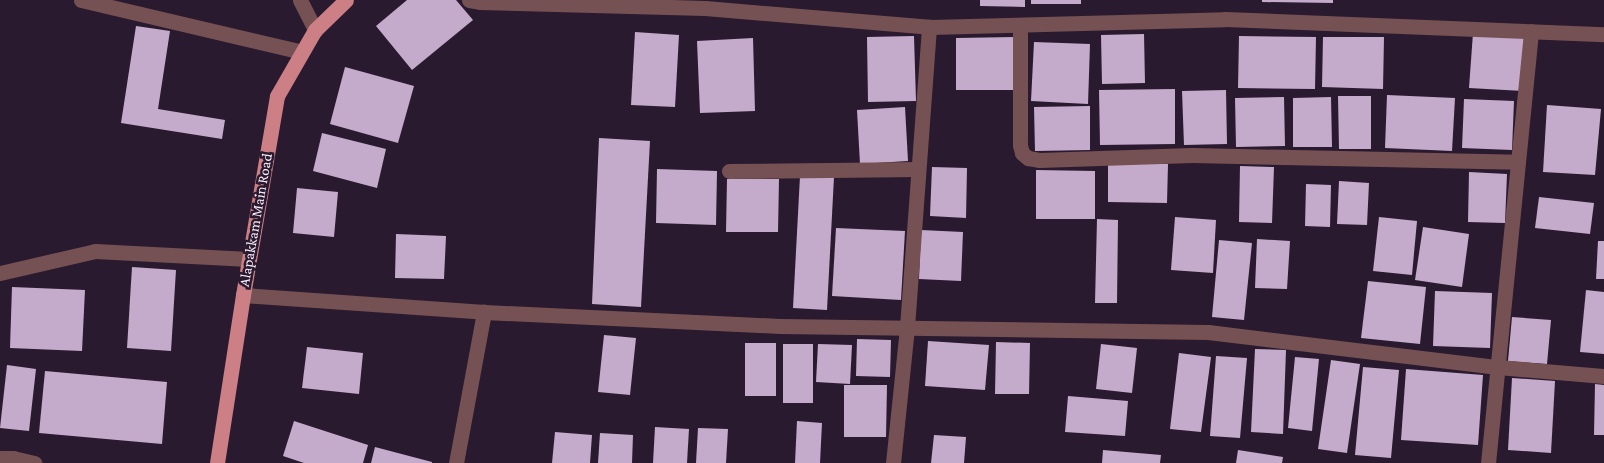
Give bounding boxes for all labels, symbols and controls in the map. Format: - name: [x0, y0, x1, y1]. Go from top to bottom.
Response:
- street label: Alapakkam Main Road: [235, 152, 277, 288]

